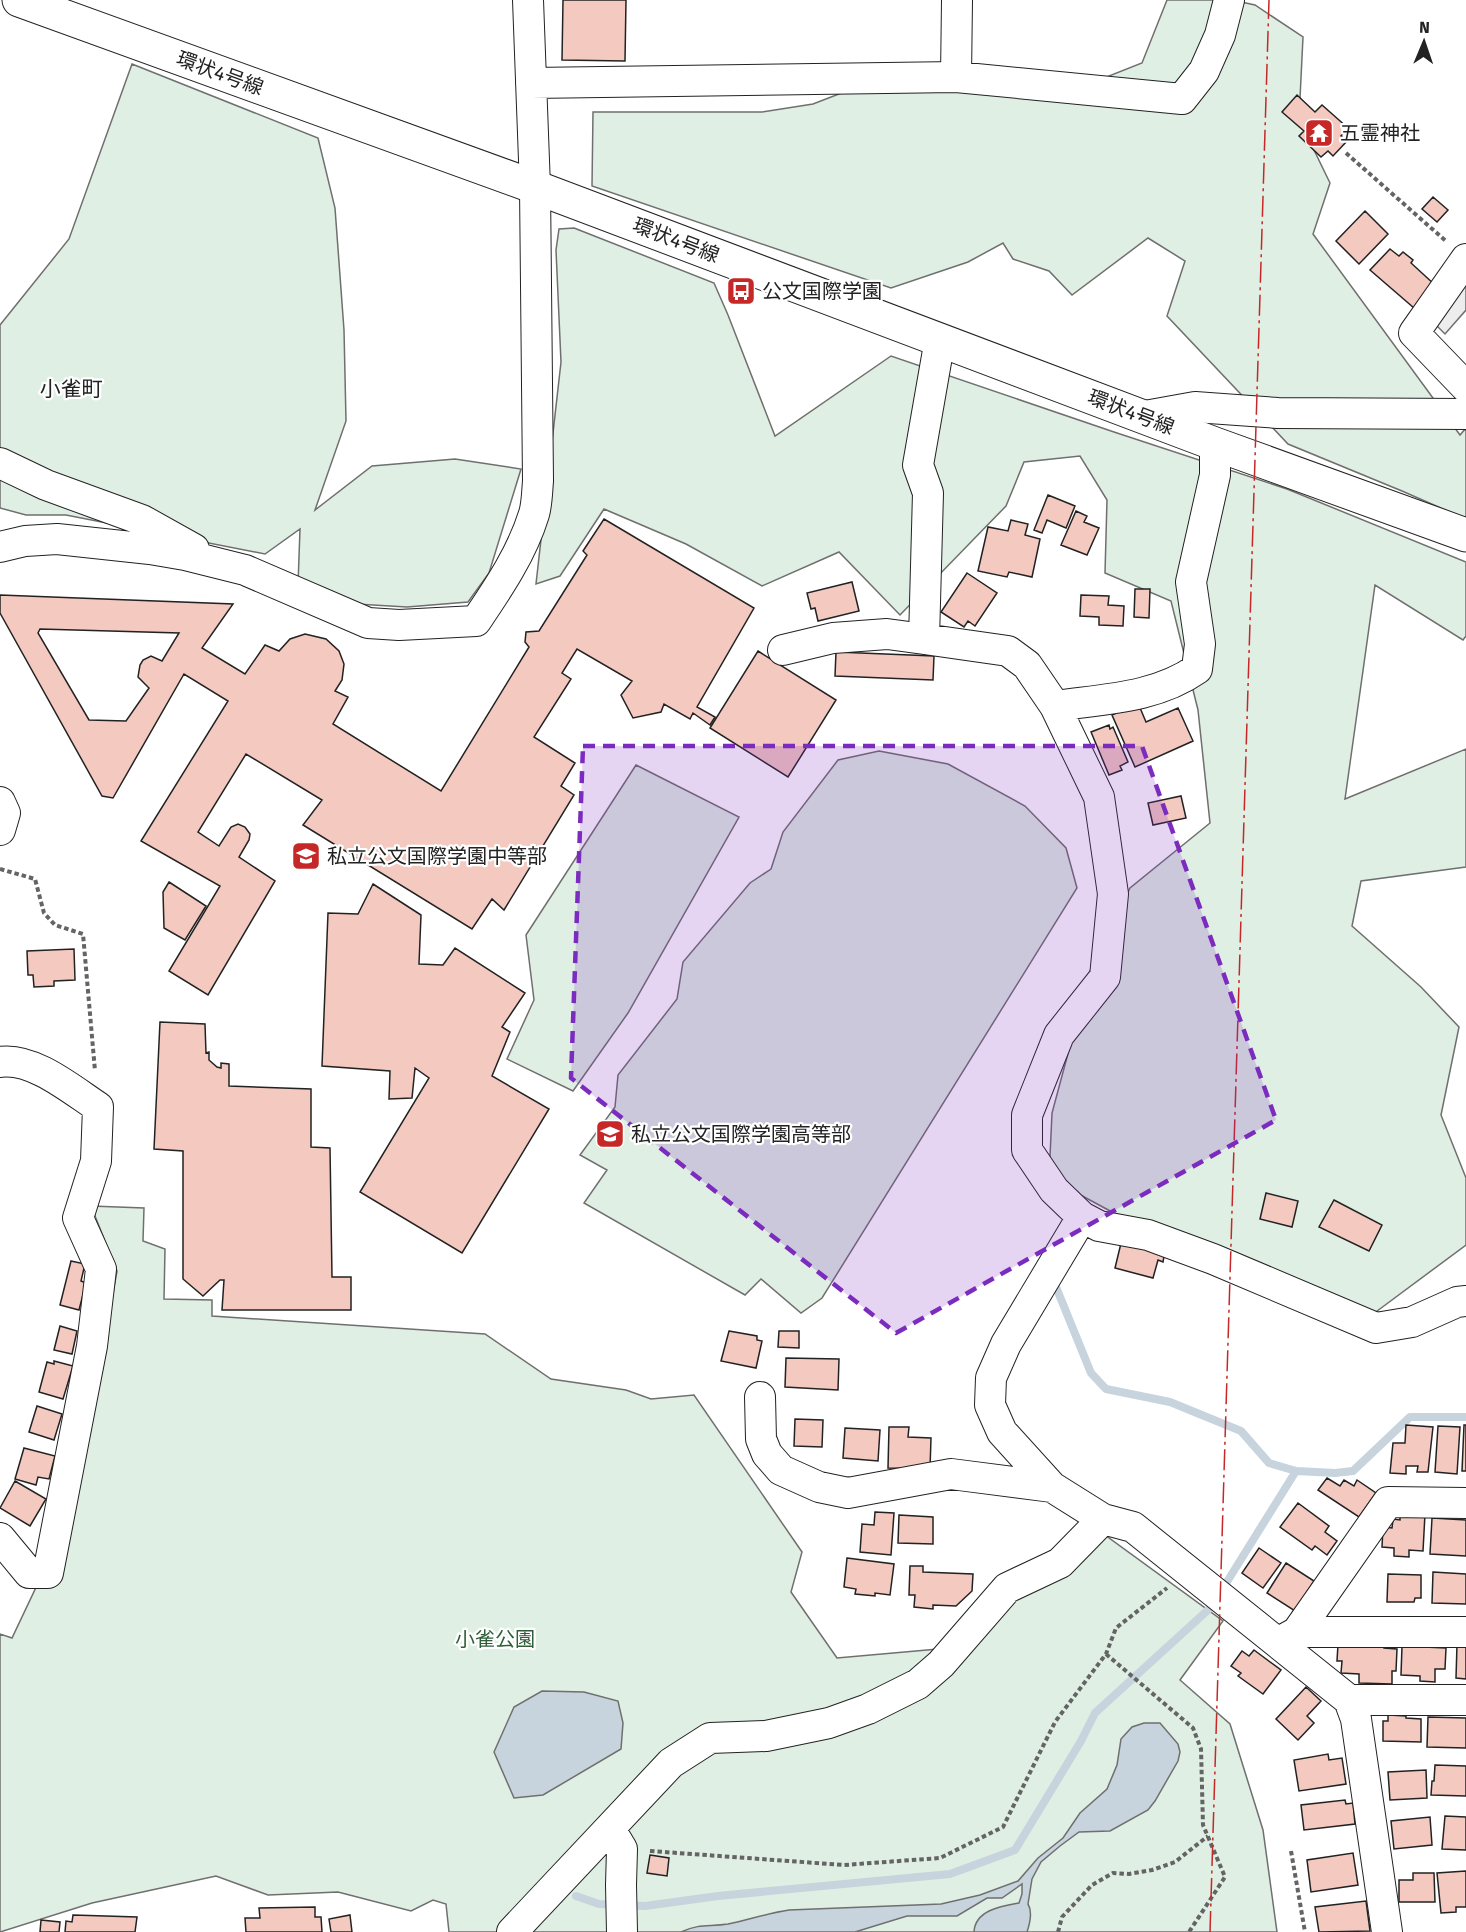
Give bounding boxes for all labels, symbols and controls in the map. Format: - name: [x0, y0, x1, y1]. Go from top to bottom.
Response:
- north arrow: [1394, 12, 1454, 72]
- text: N: [1419, 18, 1430, 37]
- street label: 環状4号線: [173, 46, 267, 100]
- temple icon: 五霊神社: [1303, 117, 1335, 149]
- place label: 五霊神社: [1340, 121, 1420, 145]
- street label: 環状4号線: [629, 213, 723, 267]
- bus stop icon: 公文国際学園: [725, 275, 757, 307]
- place label: 公文国際学園: [762, 279, 882, 303]
- district label: 小雀町: [40, 376, 103, 402]
- street label: 環状4号線: [1084, 385, 1178, 439]
- school or university icon: 私立公文国際学園中等部: [290, 840, 322, 872]
- place label: 私立公文国際学園中等部: [327, 844, 547, 868]
- school or university icon: 私立公文国際学園高等部: [594, 1118, 626, 1150]
- place label: 私立公文国際学園高等部: [631, 1122, 851, 1146]
- park label: 小雀公園: [455, 1627, 535, 1651]

